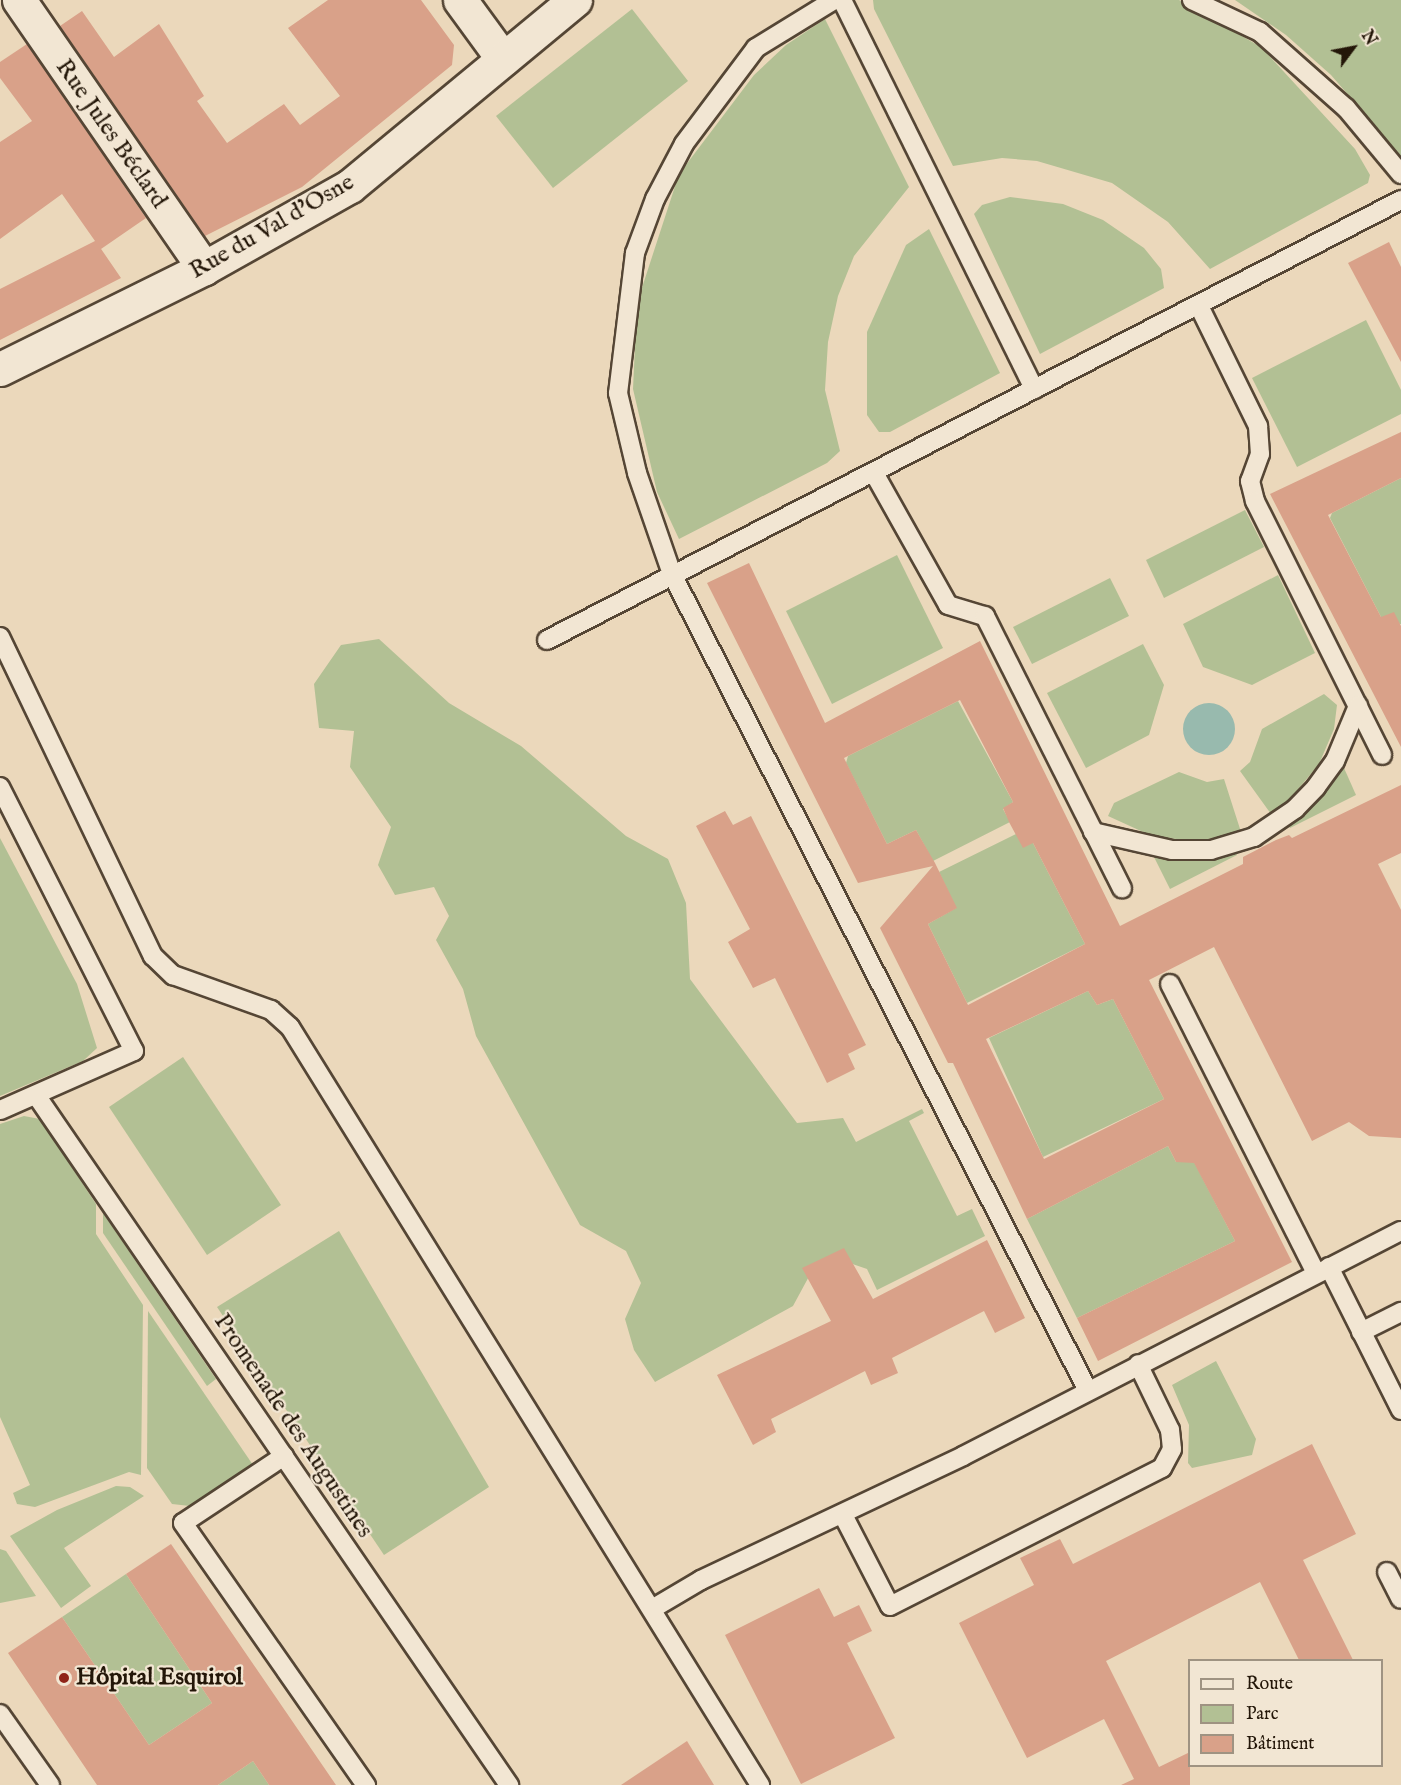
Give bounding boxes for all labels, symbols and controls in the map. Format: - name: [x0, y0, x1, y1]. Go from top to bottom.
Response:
- north arrow: [1323, 18, 1383, 78]
- text: N: [1356, 27, 1380, 50]
- street label: Rue Jules Béclard: [49, 54, 173, 214]
- street label: Rue du Val d'Osne: [185, 168, 359, 286]
- street label: Promenade des Augustines: [207, 1308, 379, 1544]
- legend: [1188, 1659, 1383, 1767]
- place label: Hôpital Esquirol: [76, 1664, 243, 1692]
- marker: Hôpital Esquirol: [57, 1671, 71, 1685]
- text: Route: [1246, 1673, 1293, 1696]
- text: Parc: [1246, 1703, 1278, 1726]
- text: Bâtiment: [1246, 1733, 1315, 1756]

